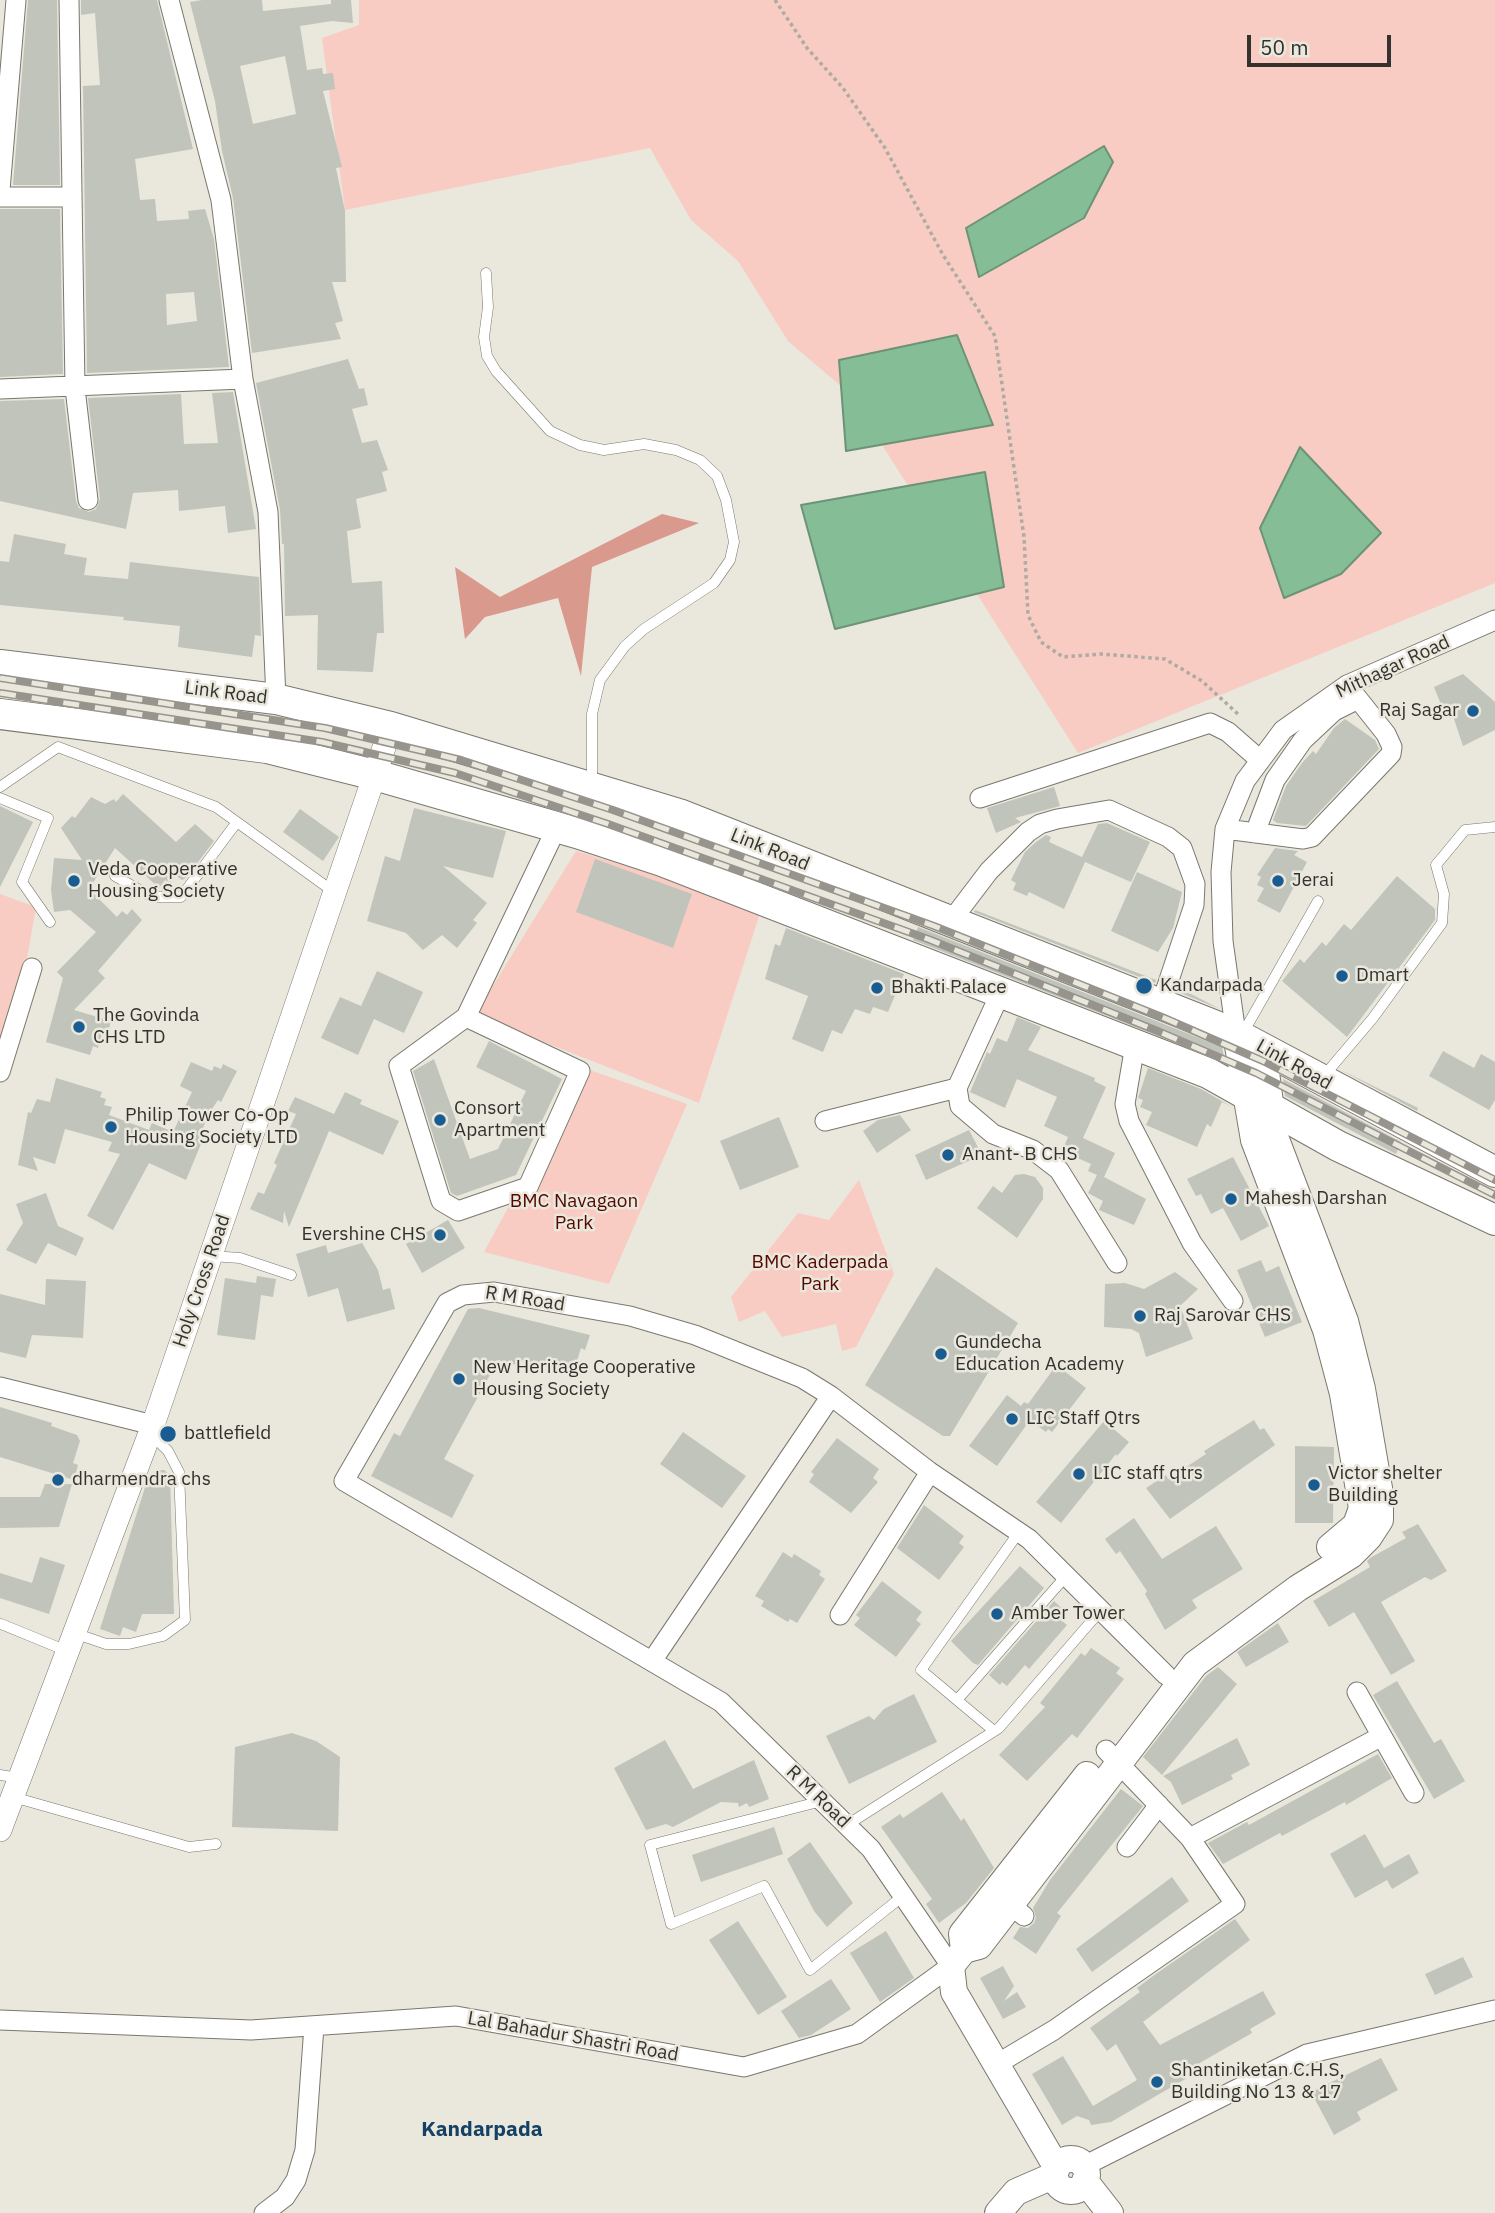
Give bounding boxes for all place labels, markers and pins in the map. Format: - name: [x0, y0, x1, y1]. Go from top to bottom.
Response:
- place label: Raj Sagar: [1379, 700, 1459, 722]
- marker: Raj Sagar: [1465, 703, 1481, 719]
- place label: Veda Cooperative Housing Society: [88, 859, 238, 903]
- place label: Jerai: [1292, 870, 1334, 892]
- marker: Veda Cooperative Housing Society: [66, 873, 82, 889]
- marker: Jerai: [1270, 873, 1286, 889]
- place label: Dmart: [1356, 965, 1409, 987]
- marker: Dmart: [1334, 968, 1350, 984]
- place label: Kandarpada: [1160, 975, 1263, 997]
- marker: Kandarpada: [1134, 976, 1154, 996]
- place label: Bhakti Palace: [891, 977, 1007, 999]
- marker: Bhakti Palace: [869, 980, 885, 996]
- place label: The Govinda CHS LTD: [93, 1005, 199, 1049]
- marker: The Govinda CHS LTD: [71, 1019, 87, 1035]
- place label: Consort Apartment: [454, 1098, 546, 1142]
- place label: Philip Tower Co-Op Housing Society LTD: [125, 1105, 298, 1149]
- marker: Consort Apartment: [432, 1112, 448, 1128]
- marker: Philip Tower Co-Op Housing Society LTD: [103, 1119, 119, 1135]
- place label: Anant- B CHS: [962, 1144, 1077, 1166]
- marker: Anant- B CHS: [940, 1147, 956, 1163]
- place label: Mahesh Darshan: [1245, 1188, 1387, 1210]
- marker: Mahesh Darshan: [1223, 1191, 1239, 1207]
- place label: Evershine CHS: [302, 1224, 426, 1246]
- marker: Evershine CHS: [432, 1227, 448, 1243]
- place label: Raj Sarovar CHS: [1154, 1305, 1291, 1327]
- marker: Raj Sarovar CHS: [1132, 1308, 1148, 1324]
- place label: Gundecha Education Academy: [955, 1332, 1124, 1376]
- marker: Gundecha Education Academy: [933, 1346, 949, 1362]
- place label: New Heritage Cooperative Housing Society: [473, 1357, 696, 1401]
- marker: New Heritage Cooperative Housing Society: [451, 1371, 467, 1387]
- place label: LIC Staff Qtrs: [1026, 1408, 1140, 1430]
- marker: LIC Staff Qtrs: [1004, 1411, 1020, 1427]
- place label: battlefield: [184, 1423, 271, 1445]
- marker: battlefield: [158, 1424, 178, 1444]
- place label: LIC staff qtrs: [1093, 1463, 1203, 1485]
- place label: Victor shelter Building: [1328, 1463, 1442, 1507]
- marker: LIC staff qtrs: [1071, 1466, 1087, 1482]
- place label: dharmendra chs: [72, 1469, 211, 1491]
- marker: dharmendra chs: [50, 1472, 66, 1488]
- marker: Victor shelter Building: [1306, 1477, 1322, 1493]
- place label: Amber Tower: [1011, 1603, 1125, 1625]
- marker: Amber Tower: [989, 1606, 1005, 1622]
- place label: Shantiniketan C.H.S, Building No 13 & 17: [1171, 2060, 1345, 2104]
- marker: Shantiniketan C.H.S, Building No 13 & 17: [1149, 2074, 1165, 2090]

